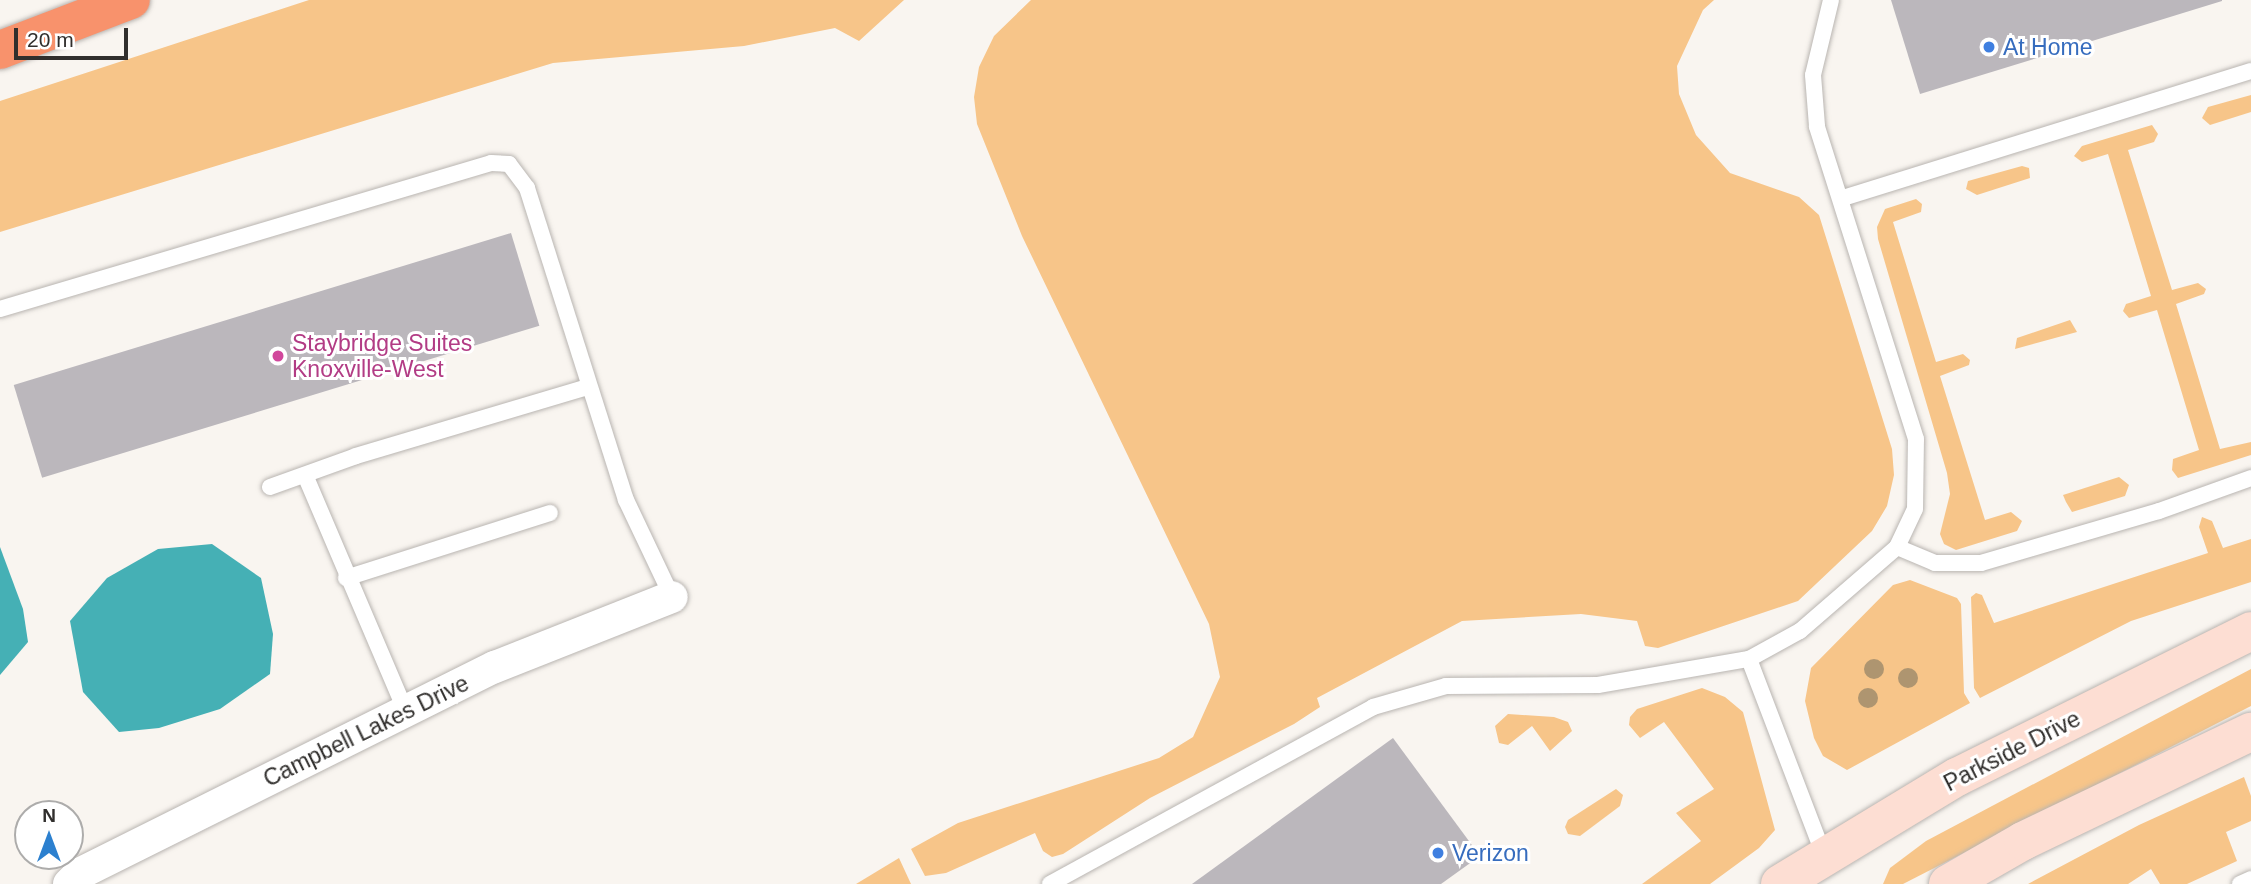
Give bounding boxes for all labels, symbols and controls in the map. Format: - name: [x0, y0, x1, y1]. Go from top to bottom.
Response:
- scale bar: [18, 14, 131, 58]
- text: 20 m: [27, 28, 74, 51]
- place label: At Home: [2003, 33, 2092, 61]
- marker: At Home: [1981, 39, 1997, 55]
- place label: Staybridge Suites Knoxville-West: [292, 329, 472, 383]
- marker: Staybridge Suites Knoxville-West: [270, 348, 286, 364]
- street label: Campbell Lakes Drive: [259, 669, 473, 793]
- street label: Parkside Drive: [1939, 705, 2085, 797]
- north arrow: [14, 800, 84, 870]
- text: N: [42, 805, 56, 826]
- place label: Verizon: [1452, 839, 1529, 867]
- marker: Verizon: [1430, 845, 1446, 861]

